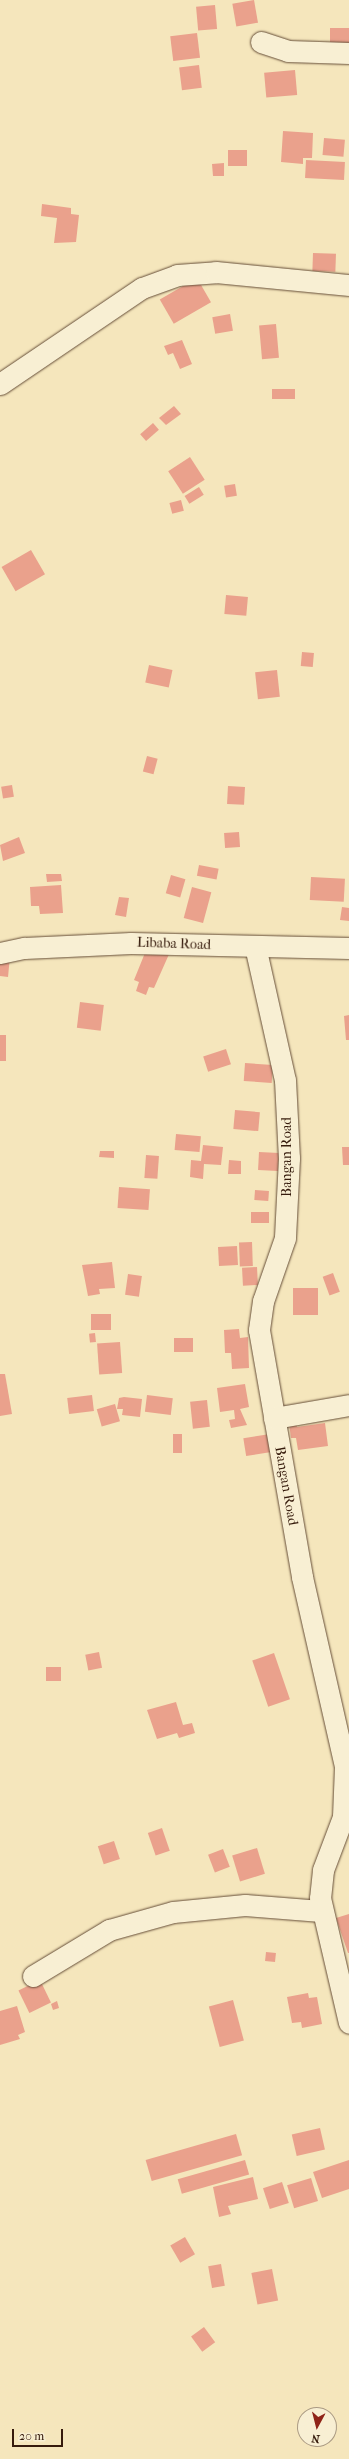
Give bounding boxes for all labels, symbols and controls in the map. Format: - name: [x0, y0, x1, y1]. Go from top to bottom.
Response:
- street label: Libaba Road: [137, 934, 211, 954]
- street label: Bangan Road: [279, 1117, 295, 1197]
- street label: Bangan Road: [271, 1445, 301, 1527]
- north arrow: [297, 2407, 337, 2447]
- scale bar: [14, 2421, 65, 2447]
- text: 20 m: [19, 2429, 44, 2443]
- text: N: [311, 2431, 321, 2445]

